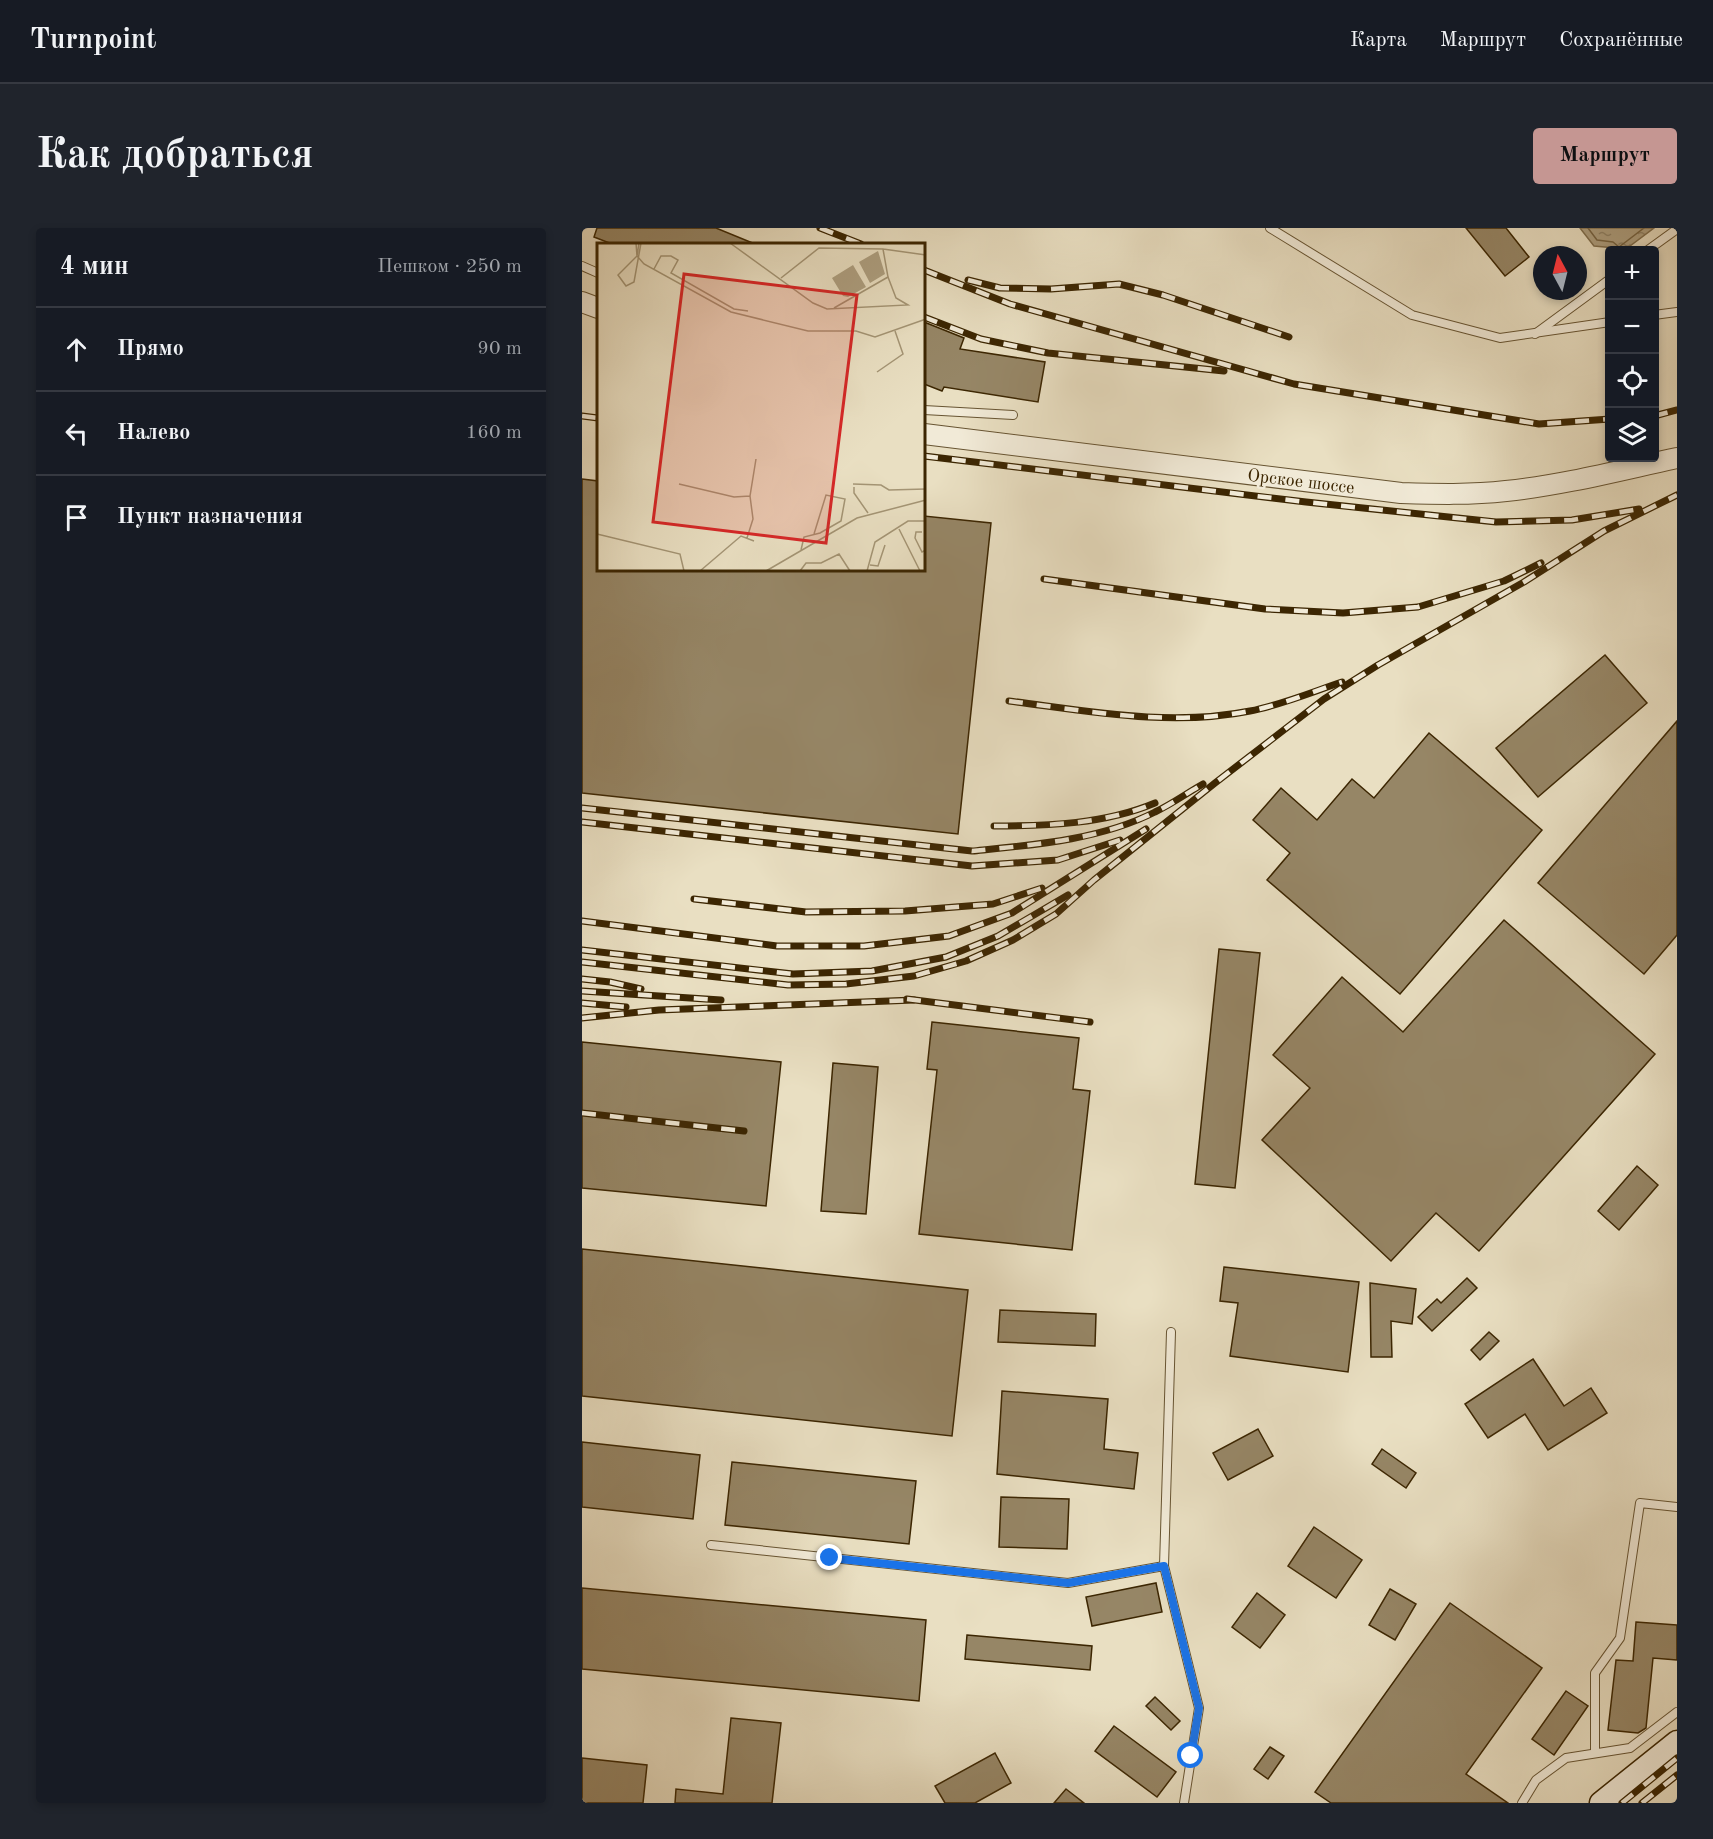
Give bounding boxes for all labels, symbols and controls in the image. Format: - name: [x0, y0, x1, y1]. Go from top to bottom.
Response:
- text: Turnpoint: [30, 27, 157, 55]
- text: Карта: [1350, 30, 1407, 51]
- text: Маршрут: [1440, 30, 1526, 51]
- text: Сохранённые: [1559, 30, 1683, 51]
- button: Маршрут: [1533, 128, 1677, 184]
- text: Как добраться: [36, 135, 313, 177]
- inset map: [597, 243, 926, 572]
- north arrow: [1533, 246, 1587, 300]
- map controls: [1605, 246, 1659, 462]
- button: +: [1605, 246, 1659, 300]
- text: 4 мин: [60, 254, 129, 280]
- text: Пешком · 250 m: [377, 257, 522, 277]
- button: −: [1605, 300, 1659, 354]
- icon: ahead: [60, 333, 93, 366]
- text: Прямо: [117, 338, 184, 360]
- text: 90 m: [477, 339, 522, 359]
- button: locate: [1605, 354, 1659, 408]
- button: layers: [1605, 408, 1659, 462]
- icon: left: [60, 417, 93, 450]
- text: Налево: [117, 422, 190, 444]
- text: 160 m: [466, 423, 522, 443]
- street label: Орское шоссе: [1246, 466, 1355, 497]
- icon: arrive: [60, 501, 93, 534]
- text: Пункт назначения: [117, 506, 303, 528]
- route end: [816, 1544, 842, 1570]
- route start: [1177, 1742, 1203, 1768]

